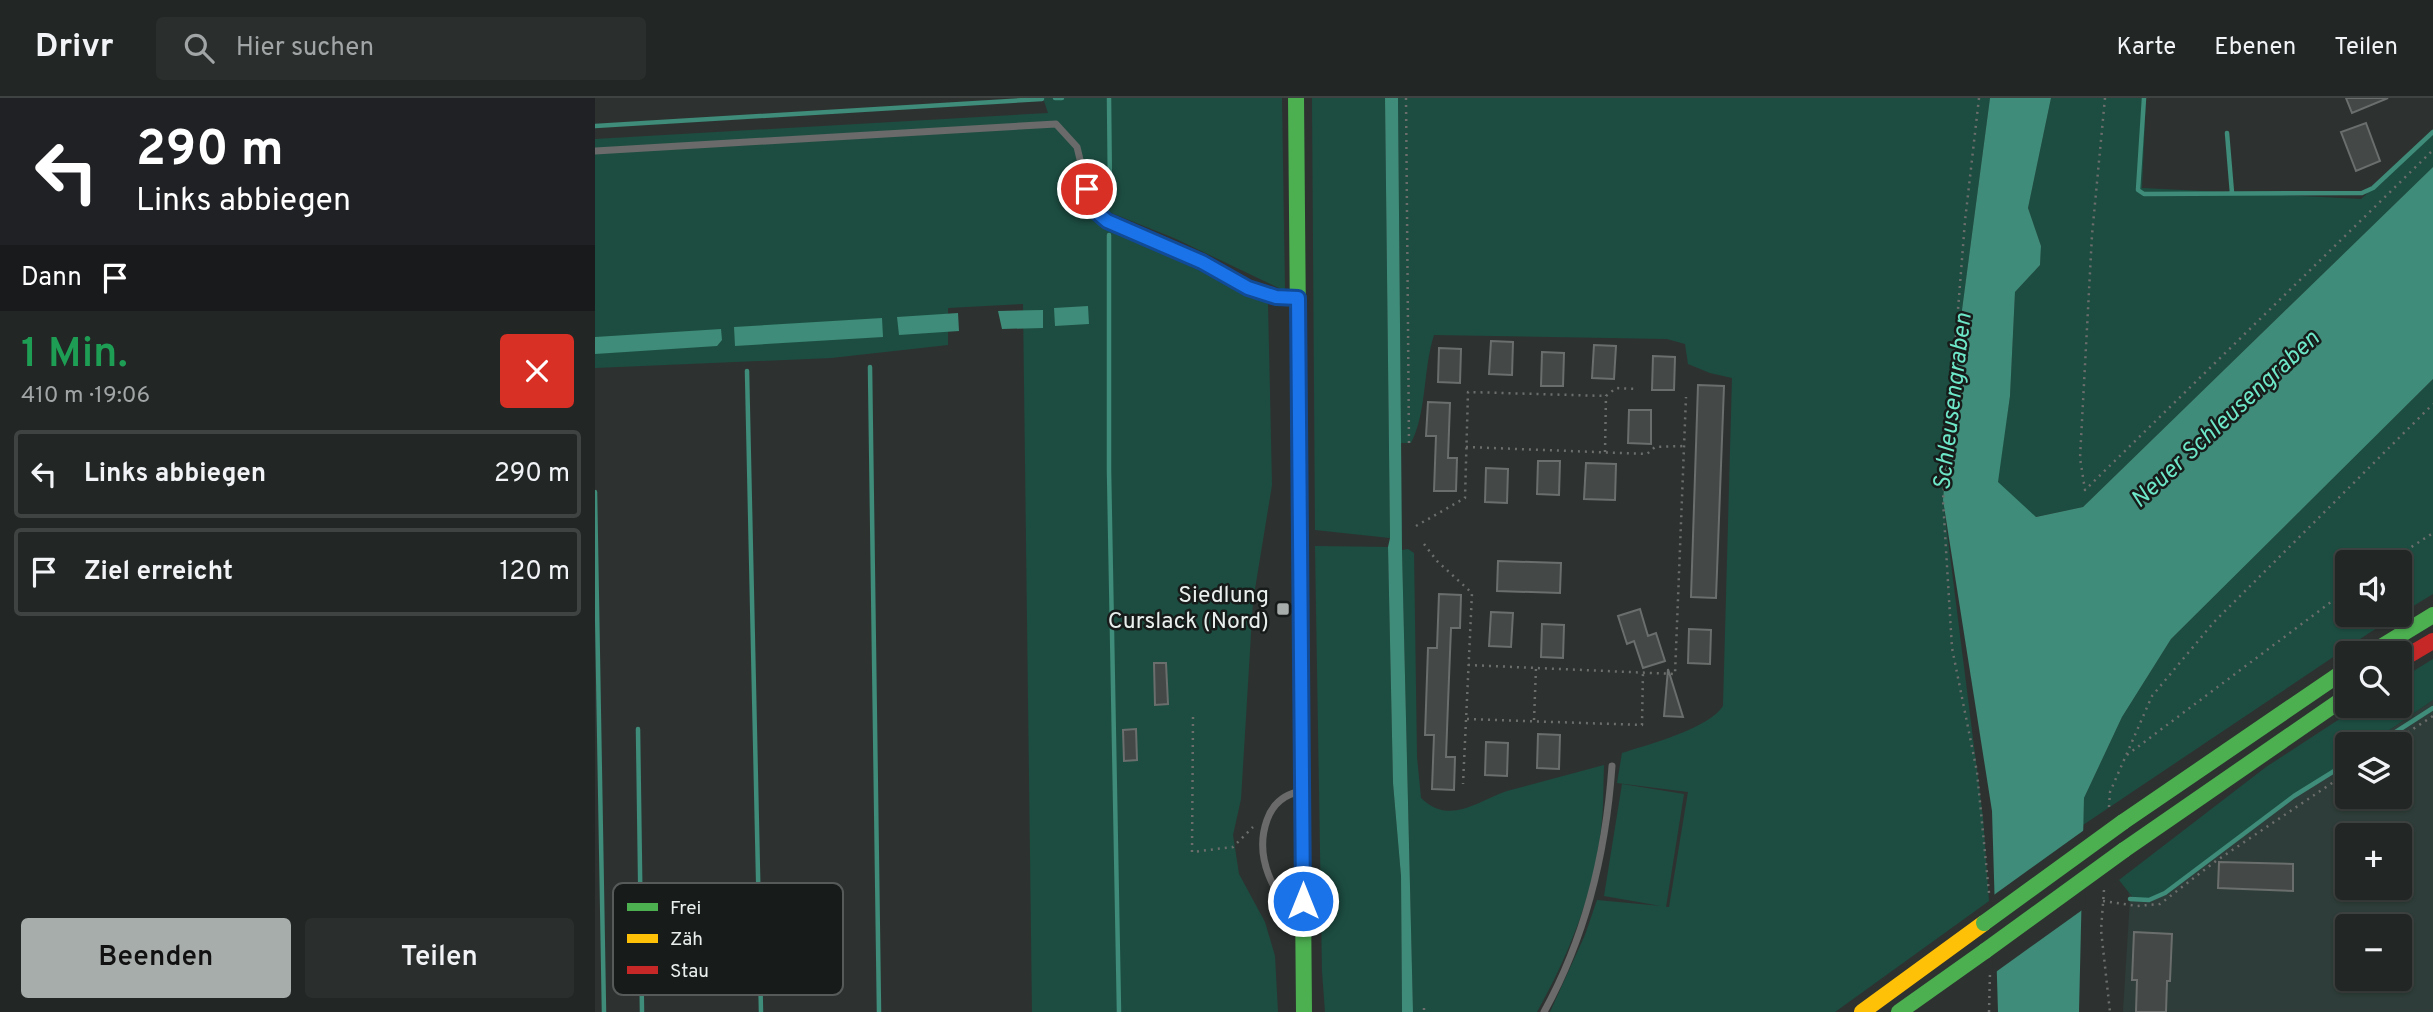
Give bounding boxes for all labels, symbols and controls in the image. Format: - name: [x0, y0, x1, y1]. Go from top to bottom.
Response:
- search box: [156, 17, 646, 80]
- text: Drivr: [35, 27, 114, 69]
- icon: search: [180, 29, 218, 67]
- text: Hier suchen: [236, 32, 374, 65]
- text: Karte: [2116, 33, 2176, 63]
- text: Ebenen: [2214, 33, 2296, 63]
- text: Teilen: [2334, 33, 2398, 63]
- text: 290 m: [136, 121, 284, 183]
- icon: left: [21, 126, 112, 217]
- pin: [1057, 159, 1117, 219]
- icon: arrive: [1068, 170, 1106, 208]
- text: Links abbiegen: [136, 182, 351, 222]
- icon: arrive: [96, 259, 134, 297]
- text: Dann: [21, 262, 82, 295]
- water label: Schleusengraben: [1928, 312, 1980, 492]
- water label: Neuer Schleusengraben: [2125, 325, 2327, 515]
- text: 1 Min.: [21, 329, 128, 382]
- button: close: [500, 334, 574, 408]
- text: 410 m · 19:06: [21, 382, 150, 411]
- icon: left: [25, 455, 63, 493]
- text: Links abbiegen: [84, 458, 266, 491]
- text: 290 m: [494, 458, 570, 491]
- map controls: [2335, 550, 2412, 991]
- button: sound: [2335, 550, 2412, 627]
- icon: arrive: [25, 553, 63, 591]
- text: Ziel erreicht: [84, 556, 233, 589]
- text: 120 m: [500, 556, 570, 589]
- place label: Siedlung Curslack (Nord): [1108, 582, 1269, 637]
- marker: Siedlung Curslack (Nord): [1275, 601, 1291, 617]
- button: search: [2335, 641, 2412, 718]
- button: layers: [2335, 732, 2412, 809]
- button: +: [2335, 823, 2412, 900]
- position arrow: [1266, 864, 1340, 938]
- legend: [613, 883, 843, 995]
- text: Frei: [670, 897, 701, 921]
- button: −: [2335, 914, 2412, 991]
- button: Beenden: [21, 918, 291, 998]
- button: Teilen: [305, 918, 574, 998]
- text: Zäh: [670, 928, 703, 952]
- text: Stau: [670, 960, 709, 984]

